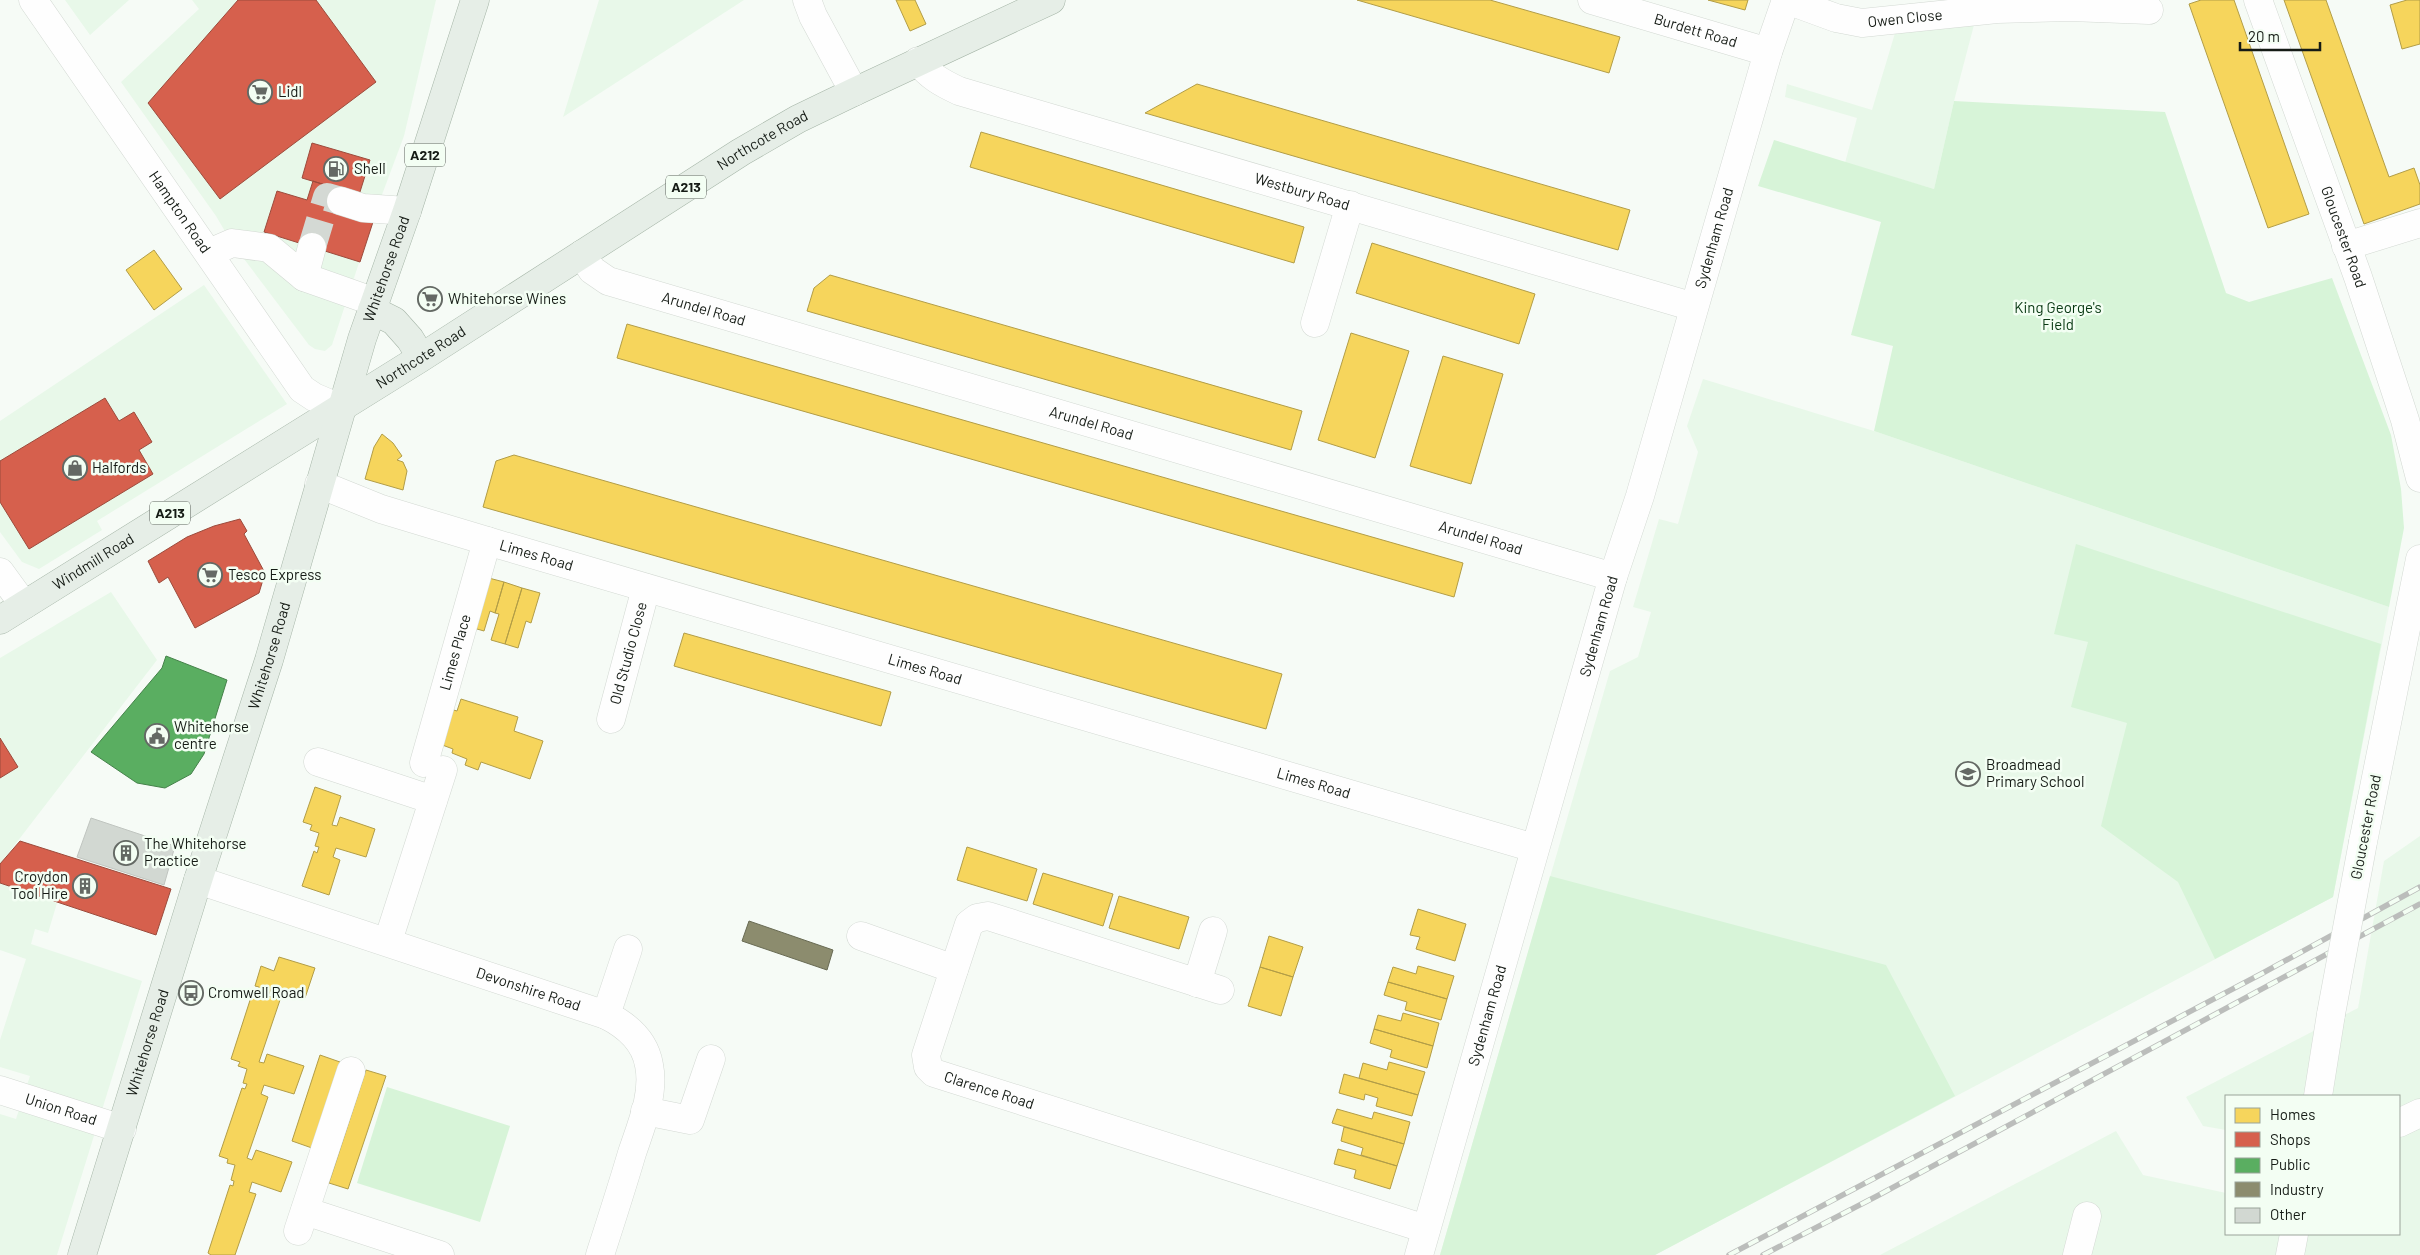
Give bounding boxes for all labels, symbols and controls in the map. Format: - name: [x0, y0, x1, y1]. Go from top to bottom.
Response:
- street label: Owen Close: [1867, 5, 1943, 30]
- street label: Burdett Road: [1652, 9, 1740, 50]
- scale bar: [2240, 20, 2320, 52]
- text: 20 m: [2248, 27, 2280, 45]
- supermarket icon: Lidl: [247, 79, 273, 105]
- place label: Lidl: [278, 82, 302, 100]
- street label: Northcote Road: [713, 106, 811, 173]
- road number: A212: [405, 144, 445, 166]
- fuel station icon: Shell: [323, 156, 349, 182]
- place label: Shell: [354, 159, 386, 177]
- street label: Hampton Road: [146, 167, 215, 256]
- street label: Westbury Road: [1253, 168, 1352, 213]
- road number: A213: [666, 176, 706, 198]
- street label: Gloucester Road: [2318, 183, 2371, 290]
- street label: Sydenham Road: [1690, 185, 1736, 290]
- street label: Whitehorse Road: [359, 213, 413, 324]
- supermarket icon: Whitehorse Wines: [417, 286, 443, 312]
- street label: Arundel Road: [660, 287, 748, 329]
- place label: Whitehorse Wines: [448, 289, 566, 307]
- park label: King George's Field: [2014, 298, 2102, 333]
- street label: Northcote Road: [372, 322, 469, 392]
- street label: Arundel Road: [1047, 402, 1135, 443]
- shop icon: Halfords: [62, 455, 88, 481]
- place label: Halfords: [92, 458, 147, 476]
- road number: A213: [150, 502, 190, 524]
- street label: Arundel Road: [1437, 516, 1525, 558]
- street label: Windmill Road: [49, 529, 137, 593]
- street label: Limes Road: [498, 535, 576, 574]
- supermarket icon: Tesco Express: [197, 562, 223, 588]
- place label: Tesco Express: [228, 565, 321, 583]
- street label: Sydenham Road: [1575, 573, 1621, 678]
- street label: Whitehorse Road: [244, 600, 293, 711]
- street label: Old Studio Close: [605, 600, 650, 706]
- street label: Limes Place: [435, 612, 474, 692]
- street label: Limes Road: [886, 649, 964, 688]
- place label: Whitehorse centre: [174, 717, 249, 752]
- public building icon: Whitehorse centre: [144, 723, 170, 749]
- place label: Broadmead Primary School: [1986, 755, 2084, 790]
- school or university icon: Broadmead Primary School: [1955, 761, 1981, 787]
- street label: Limes Road: [1275, 763, 1353, 802]
- street label: Gloucester Road: [2346, 773, 2384, 881]
- place label: The Whitehorse Practice: [144, 834, 247, 869]
- building icon: The Whitehorse Practice: [113, 840, 139, 866]
- place label: Croydon Tool Hire: [11, 867, 68, 902]
- building icon: Croydon Tool Hire: [72, 873, 98, 899]
- street label: Devonshire Road: [474, 963, 583, 1014]
- street label: Sydenham Road: [1464, 963, 1510, 1068]
- bus stop icon: Cromwell Road: [178, 980, 204, 1006]
- place label: Cromwell Road: [208, 983, 305, 1001]
- street label: Whitehorse Road: [122, 987, 172, 1098]
- street label: Clarence Road: [942, 1067, 1037, 1112]
- street label: Union Road: [23, 1089, 99, 1128]
- legend: [2225, 1095, 2400, 1235]
- text: Homes: [2270, 1105, 2315, 1123]
- text: Shops: [2270, 1130, 2310, 1148]
- text: Public: [2270, 1155, 2310, 1173]
- text: Industry: [2270, 1180, 2324, 1198]
- text: Other: [2270, 1205, 2307, 1223]

